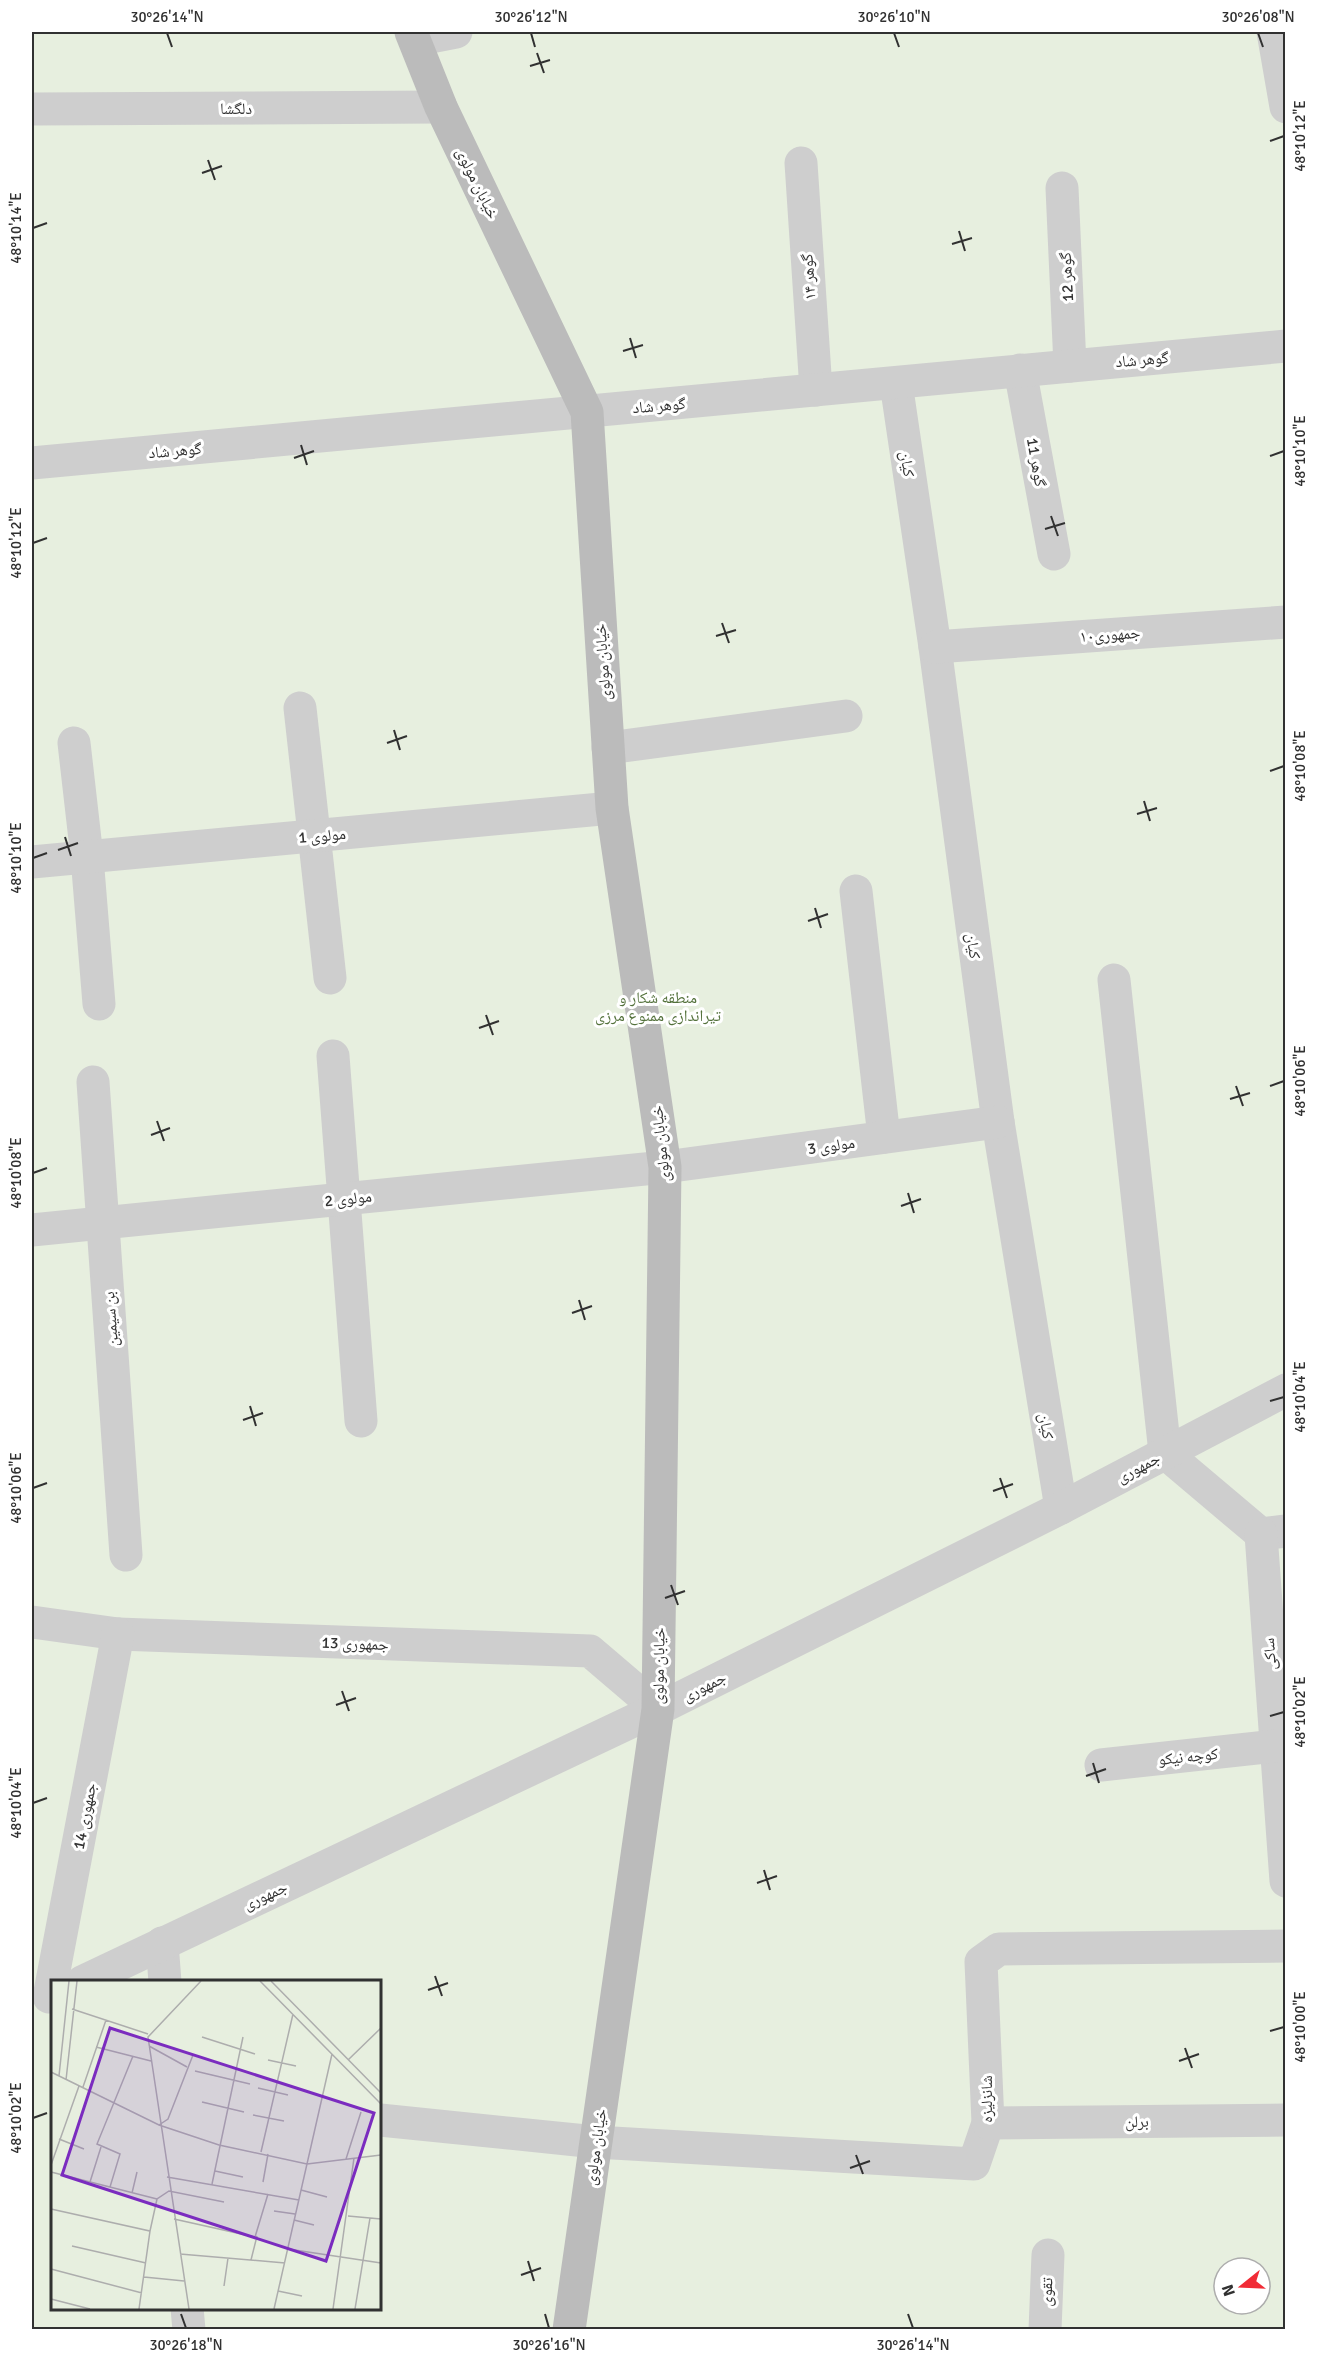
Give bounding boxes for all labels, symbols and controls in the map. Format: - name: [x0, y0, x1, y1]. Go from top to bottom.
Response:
- text: 30°26'14"N: [130, 8, 204, 26]
- text: 30°26'12"N: [494, 8, 568, 26]
- text: 30°26'10"N: [857, 8, 931, 26]
- text: 30°26'08"N: [1221, 8, 1295, 26]
- street label: دلگشا: [220, 99, 252, 119]
- text: 48°10'12"E: [1291, 100, 1309, 172]
- street label: خیابان مولوی: [451, 145, 503, 222]
- text: 48°10'14"E: [7, 192, 25, 264]
- street label: گوهر 12: [1056, 251, 1078, 302]
- street label: گوهر ۱۴: [797, 253, 821, 301]
- street label: گوهر شاد: [1115, 348, 1170, 372]
- street label: گوهر شاد: [632, 394, 687, 418]
- text: 48°10'10"E: [1291, 415, 1309, 487]
- street label: گوهر 11: [1022, 436, 1050, 489]
- street label: گوهر شاد: [148, 439, 203, 463]
- street label: کیان: [895, 450, 919, 479]
- text: 48°10'12"E: [7, 507, 25, 579]
- street label: خیابان مولوی: [590, 623, 616, 701]
- street label: جمهوری۱۰: [1079, 623, 1141, 647]
- text: 48°10'08"E: [1291, 730, 1309, 802]
- text: 48°10'10"E: [7, 822, 25, 894]
- street label: مولوی 1: [297, 824, 347, 848]
- street label: کیان: [961, 932, 985, 961]
- park label: منطقه شکار و تیراندازی ممنوع مرزی: [595, 988, 721, 1026]
- text: 48°10'06"E: [1291, 1045, 1309, 1117]
- street label: خیابان مولوی: [647, 1105, 675, 1183]
- street label: مولوی 3: [806, 1133, 856, 1159]
- text: 48°10'08"E: [7, 1137, 25, 1209]
- street label: مولوی 2: [323, 1187, 373, 1211]
- street label: بن سیمین: [99, 1291, 123, 1347]
- text: 48°10'04"E: [1291, 1361, 1309, 1433]
- street label: کیان: [1034, 1412, 1058, 1441]
- street label: جمهوری: [1113, 1448, 1164, 1488]
- text: 48°10'06"E: [7, 1452, 25, 1524]
- street label: خیابان مولوی: [648, 1627, 670, 1705]
- street label: جمهوری 13: [321, 1633, 389, 1655]
- street label: ساکی: [1259, 1637, 1281, 1671]
- street label: جمهوری: [679, 1667, 730, 1706]
- text: 48°10'02"E: [1291, 1676, 1309, 1748]
- street label: کوچه نیکو: [1157, 1744, 1219, 1770]
- text: 48°10'04"E: [7, 1767, 25, 1839]
- street label: جمهوری 14: [69, 1781, 101, 1851]
- street label: جمهوری: [240, 1877, 291, 1915]
- inset map: [51, 1980, 381, 2310]
- text: 48°10'00"E: [1291, 1991, 1309, 2063]
- street label: شانزلیزه: [977, 2075, 997, 2123]
- text: 48°10'02"E: [7, 2082, 25, 2154]
- street label: خیابان مولوی: [581, 2108, 611, 2187]
- street label: برلن: [1125, 2112, 1149, 2132]
- north arrow: [1212, 2256, 1272, 2316]
- street label: تقوی: [1036, 2277, 1058, 2307]
- text: N: [1217, 2282, 1240, 2299]
- text: 30°26'18"N: [149, 2336, 223, 2354]
- text: 30°26'16"N: [512, 2336, 586, 2354]
- text: 30°26'14"N: [876, 2336, 950, 2354]

